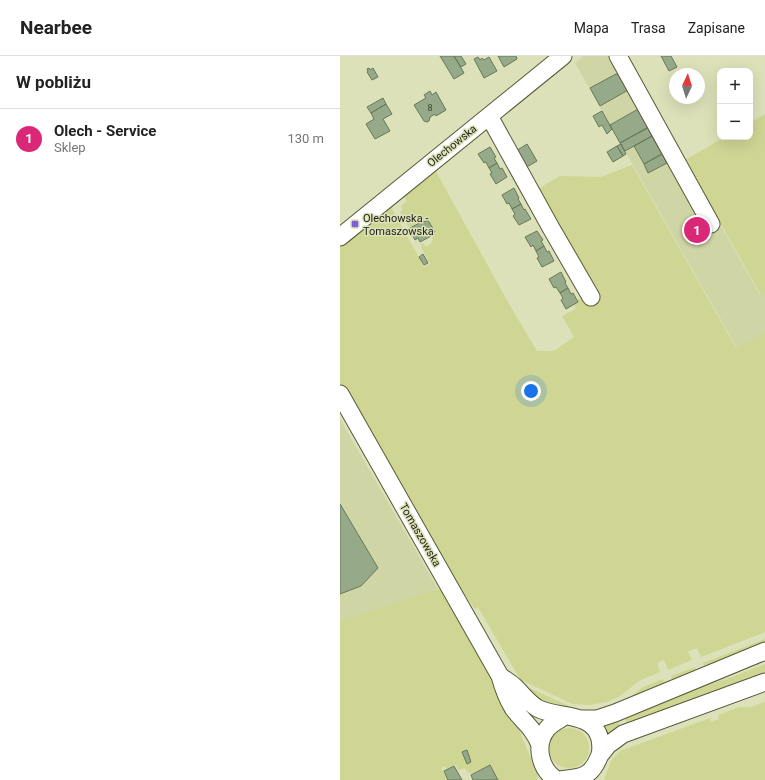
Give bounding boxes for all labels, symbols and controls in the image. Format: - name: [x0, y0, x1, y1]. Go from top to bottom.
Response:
- text: Nearbee: [20, 16, 92, 39]
- text: Mapa: [574, 20, 609, 36]
- text: Trasa: [631, 20, 666, 36]
- text: Zapisane: [688, 20, 745, 36]
- north arrow: [669, 68, 705, 104]
- map controls: [717, 68, 753, 140]
- button: +: [717, 68, 753, 104]
- text: W pobliżu: [16, 72, 91, 92]
- house number: 8: [427, 103, 433, 113]
- button: −: [717, 104, 753, 140]
- text: Olech - Service: [54, 122, 156, 140]
- street label: Olechowska: [425, 122, 479, 170]
- text: 1: [25, 131, 33, 146]
- text: 130 m: [287, 131, 324, 146]
- text: Sklep: [54, 140, 86, 155]
- place label: Olechowska - Tomaszowska: [363, 212, 434, 238]
- pin: 1: [684, 215, 710, 245]
- marker: Olechowska - Tomaszowska: [350, 219, 360, 229]
- your location: [521, 381, 541, 401]
- street label: Tomaszowska: [397, 501, 443, 569]

